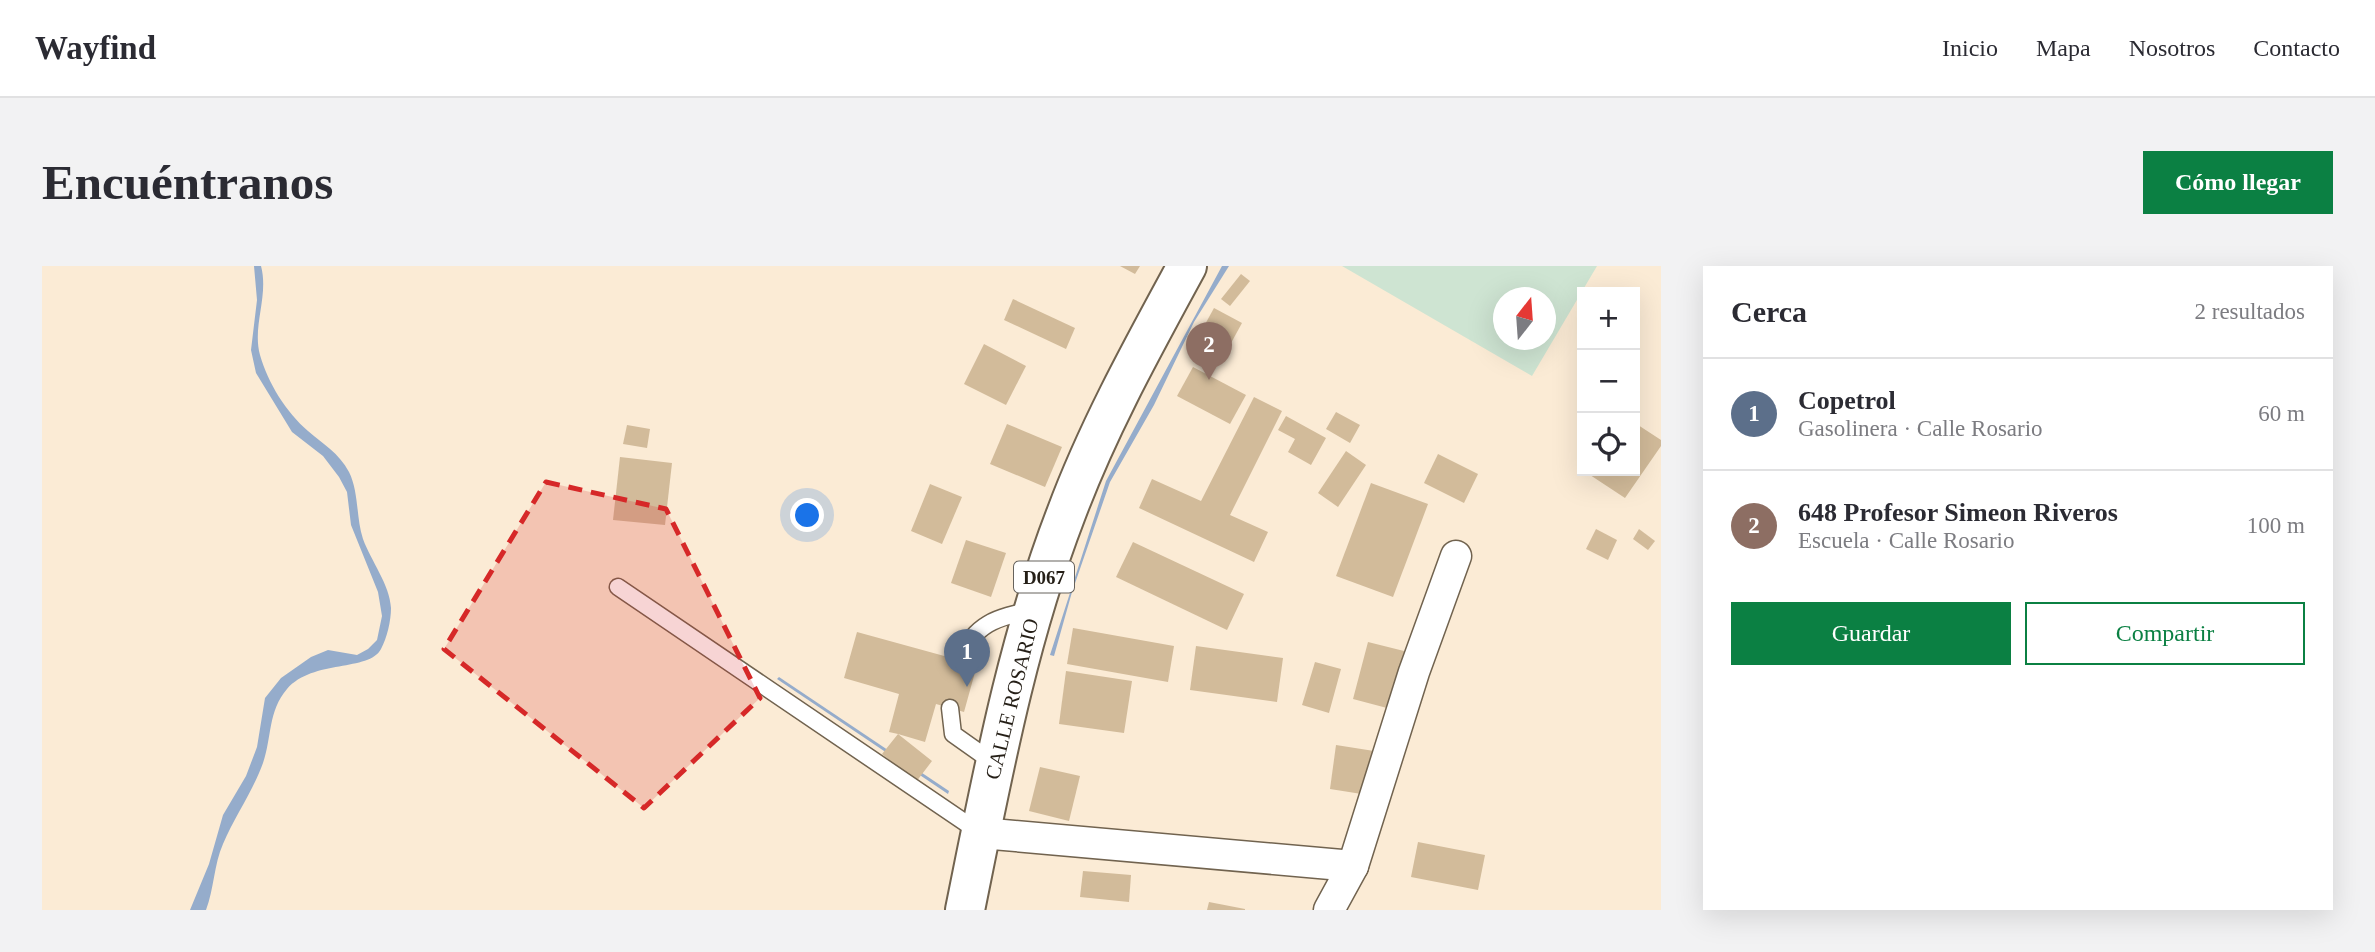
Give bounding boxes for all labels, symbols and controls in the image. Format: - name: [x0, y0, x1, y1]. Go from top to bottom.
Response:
- text: Wayfind: [35, 30, 156, 66]
- text: Inicio: [1942, 35, 1998, 61]
- text: Mapa: [2036, 35, 2091, 61]
- text: Nosotros: [2129, 35, 2215, 61]
- text: Contacto: [2253, 35, 2340, 61]
- button: Cómo llegar: [2143, 151, 2333, 214]
- text: Encuéntranos: [42, 155, 333, 210]
- north arrow: [1493, 287, 1556, 350]
- map controls: [1577, 287, 1640, 476]
- button: +: [1577, 287, 1640, 350]
- text: Cerca: [1731, 295, 1807, 328]
- text: 2 resultados: [2194, 299, 2305, 324]
- pin: 2: [1186, 322, 1232, 380]
- button: −: [1577, 350, 1640, 413]
- text: Copetrol: [1798, 386, 1896, 415]
- text: 1: [1748, 401, 1760, 426]
- text: 60 m: [2258, 401, 2305, 426]
- button: locate: [1577, 413, 1640, 476]
- text: Gasolinera · Calle Rosario: [1798, 416, 2043, 441]
- your location: [790, 498, 824, 532]
- text: 648 Profesor Simeon Riveros: [1798, 498, 2118, 527]
- text: 2: [1748, 513, 1760, 538]
- text: 100 m: [2247, 513, 2305, 538]
- text: Escuela · Calle Rosario: [1798, 528, 2015, 553]
- road number: D067: [1014, 562, 1074, 592]
- button: Guardar: [1731, 602, 2011, 665]
- button: Compartir: [2025, 602, 2305, 665]
- street label: CALLE ROSARIO: [980, 616, 1044, 782]
- pin: 1: [944, 629, 990, 687]

